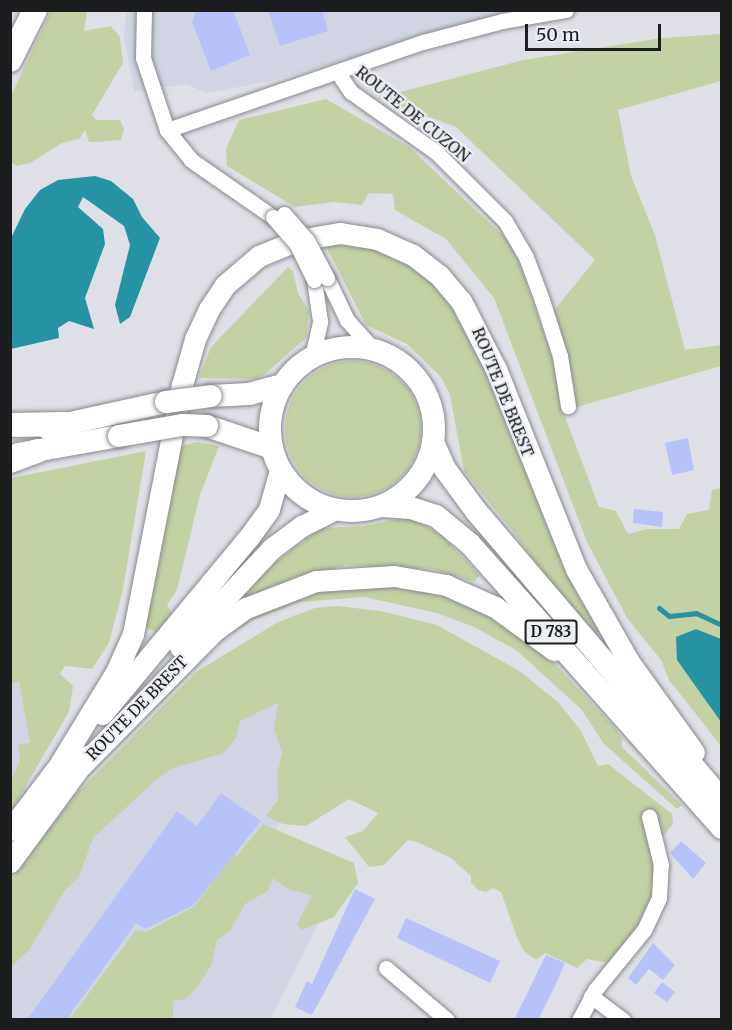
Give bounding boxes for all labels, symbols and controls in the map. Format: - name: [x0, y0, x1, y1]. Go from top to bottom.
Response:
- scale bar: [528, 12, 664, 50]
- text: 50 m: [536, 23, 580, 46]
- street label: ROUTE DE CUZON: [352, 62, 474, 166]
- street label: ROUTE DE BREST: [468, 325, 538, 459]
- road number: D 783: [524, 620, 578, 644]
- street label: ROUTE DE BREST: [82, 652, 192, 764]

